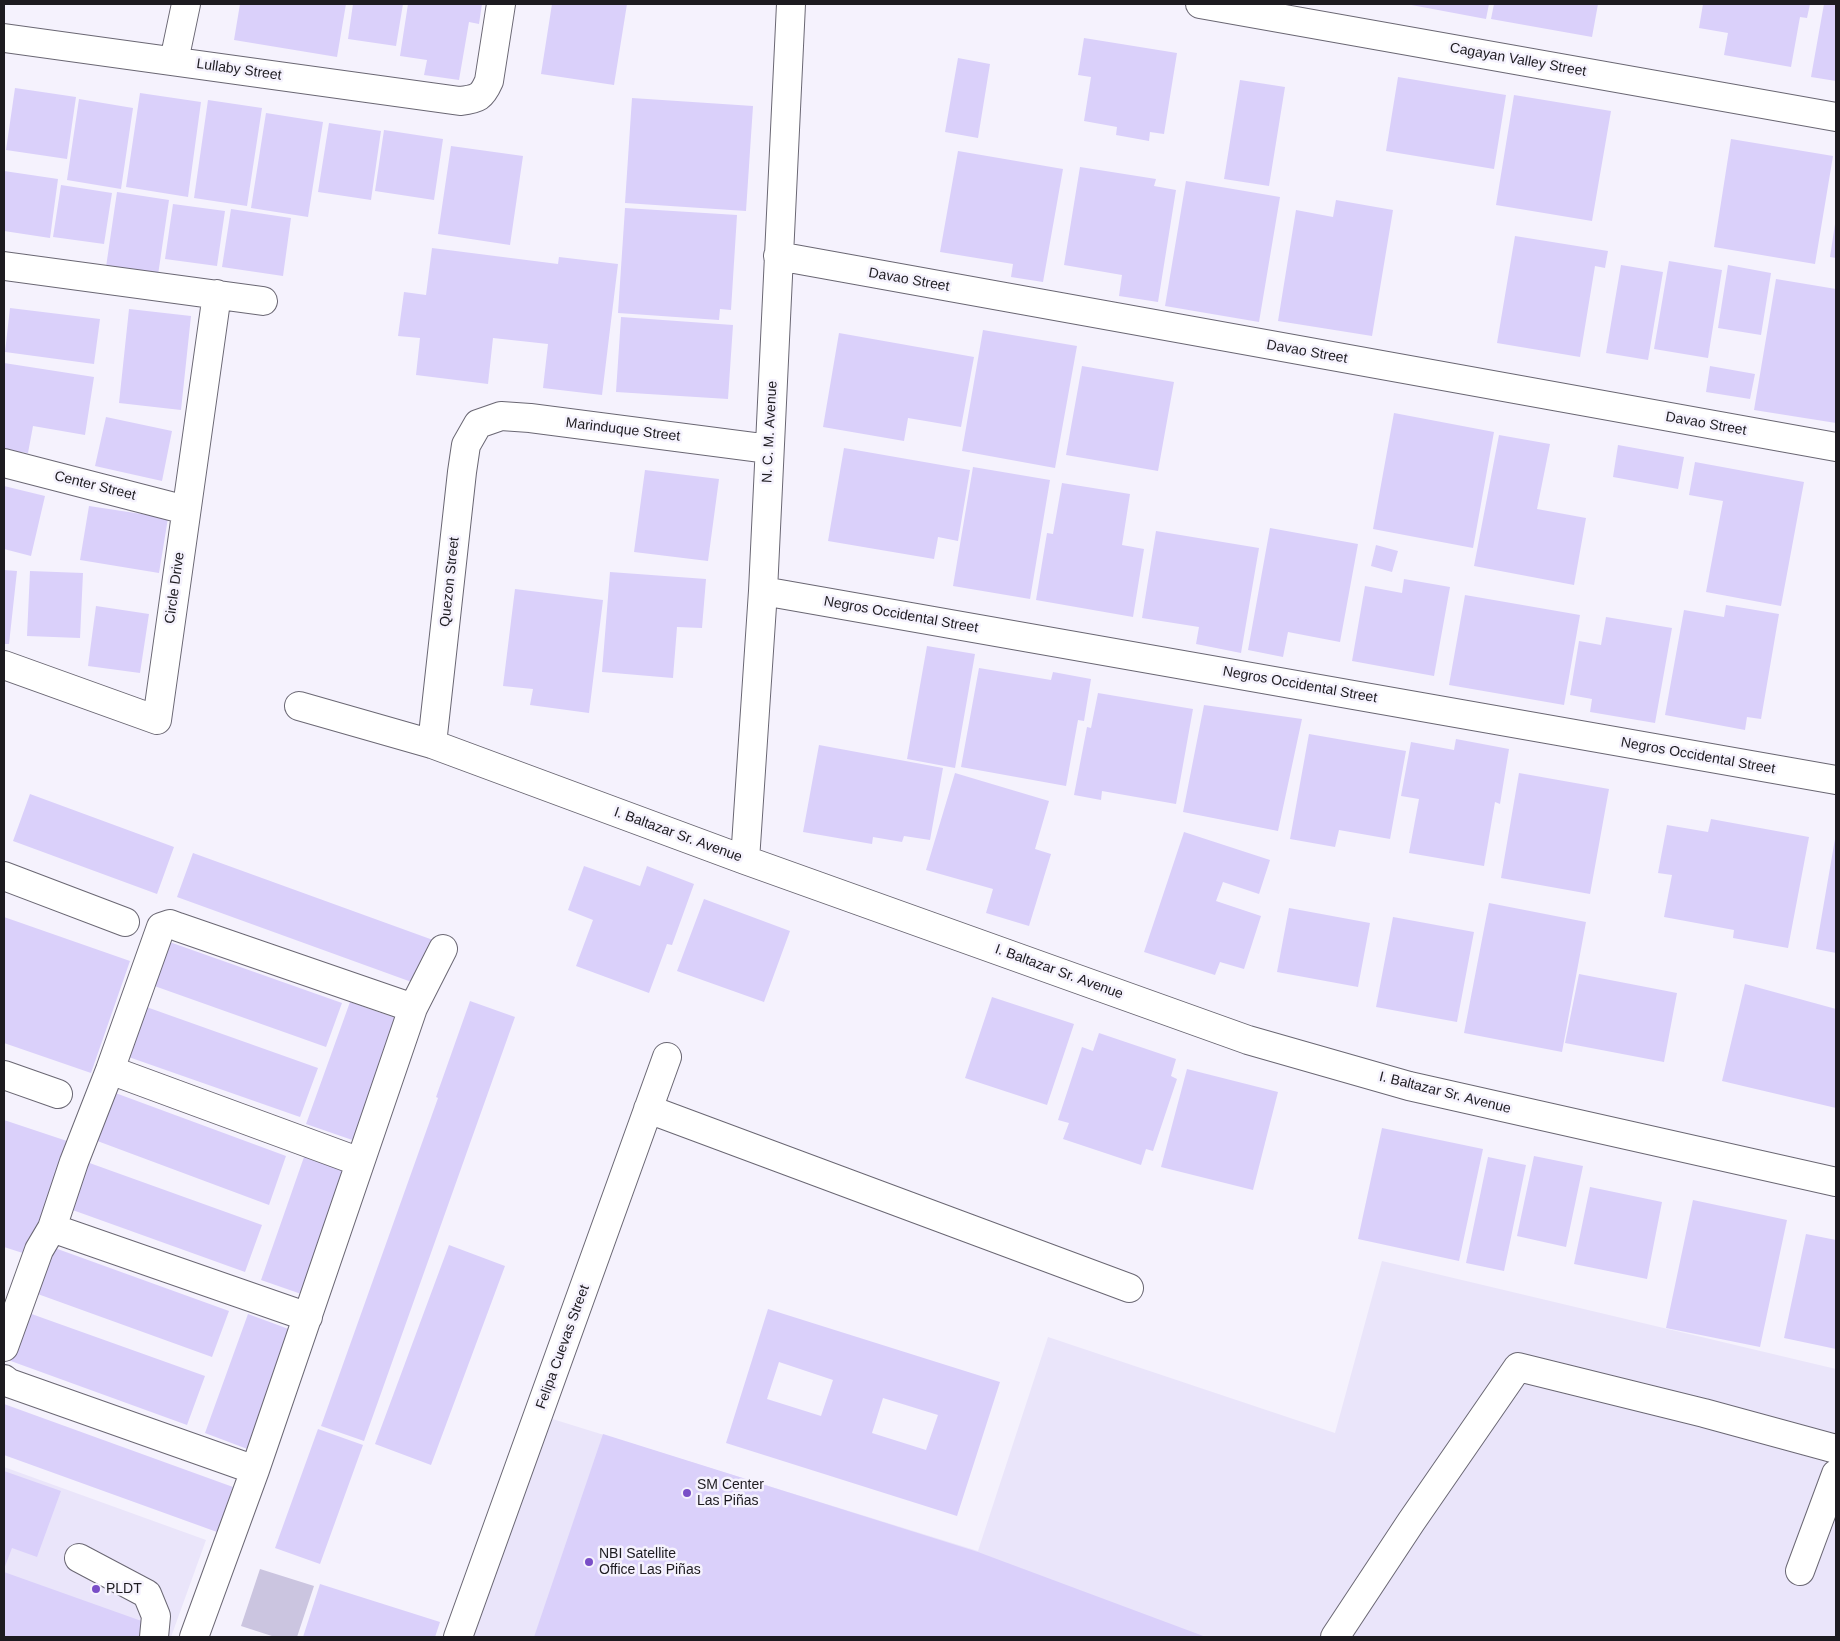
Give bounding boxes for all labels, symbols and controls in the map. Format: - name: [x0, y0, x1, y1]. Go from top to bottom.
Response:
- street label: Cagayan Valley Street: [1448, 40, 1588, 80]
- street label: Lullaby Street: [195, 56, 283, 84]
- street label: Davao Street: [867, 265, 951, 295]
- street label: Davao Street: [1265, 337, 1349, 367]
- street label: N. C. M. Avenue: [759, 380, 781, 484]
- street label: Davao Street: [1664, 409, 1748, 439]
- street label: Marinduque Street: [565, 415, 681, 445]
- street label: Center Street: [53, 468, 137, 504]
- street label: Quezon Street: [437, 536, 463, 628]
- street label: Circle Drive: [162, 551, 188, 625]
- street label: Negros Occidental Street: [823, 593, 979, 637]
- street label: Negros Occidental Street: [1222, 663, 1378, 707]
- street label: Negros Occidental Street: [1620, 734, 1776, 778]
- street label: I. Baltazar Sr. Avenue: [612, 804, 744, 866]
- street label: I. Baltazar Sr. Avenue: [993, 941, 1125, 1003]
- street label: I. Baltazar Sr. Avenue: [1377, 1069, 1513, 1117]
- street label: Felipa Cuevas Street: [533, 1283, 593, 1411]
- place label: SM Center Las Piñas: [697, 1477, 764, 1510]
- marker: SM Center Las Piñas: [681, 1487, 693, 1499]
- place label: NBI Satellite Office Las Piñas: [599, 1546, 701, 1578]
- marker: NBI Satellite Office Las Piñas: [583, 1556, 595, 1568]
- place label: PLDT: [106, 1581, 142, 1597]
- marker: PLDT: [90, 1583, 102, 1595]

